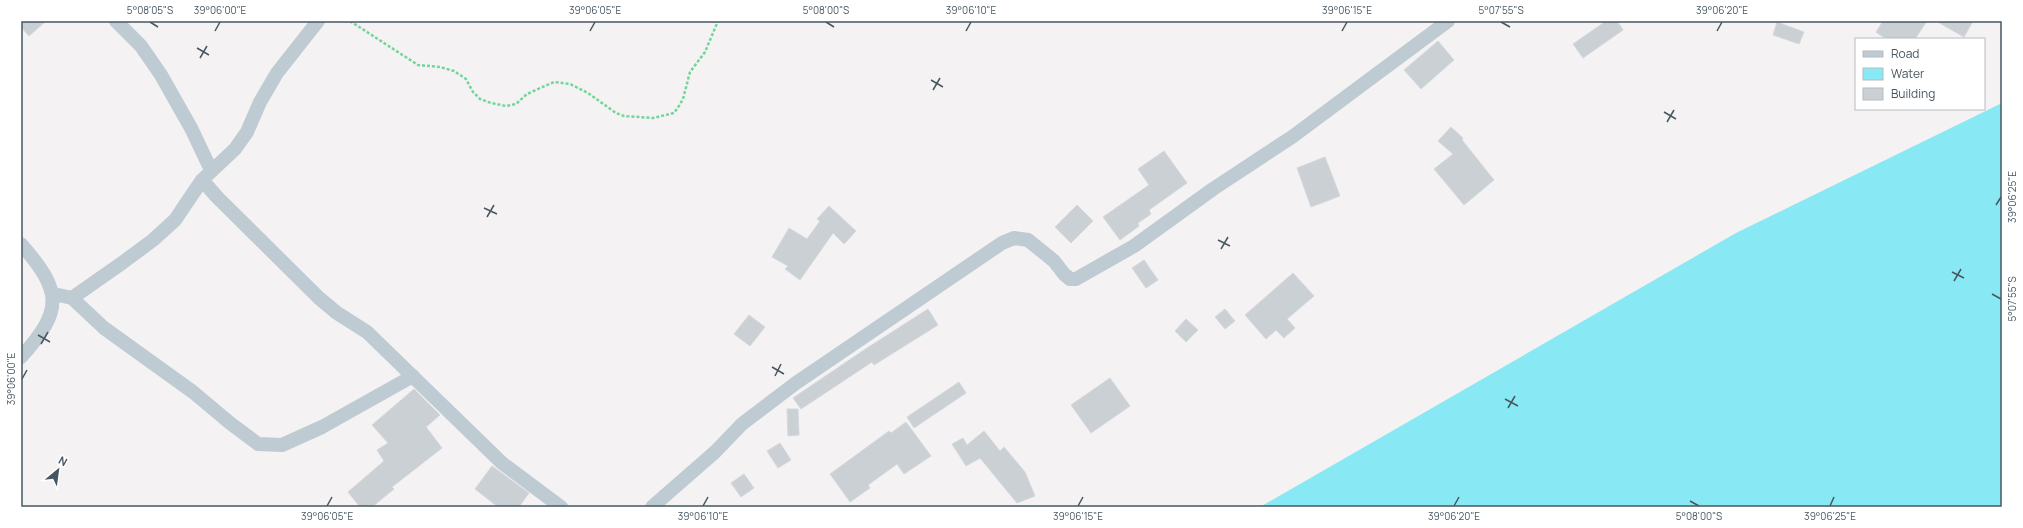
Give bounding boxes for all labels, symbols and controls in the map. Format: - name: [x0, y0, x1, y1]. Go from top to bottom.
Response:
- text: 5°08'05"S: [127, 3, 173, 17]
- text: 39°06'00"E: [194, 3, 247, 17]
- text: 39°06'05"E: [569, 3, 621, 17]
- text: 5°08'00"S: [803, 3, 849, 17]
- text: 39°06'10"E: [946, 3, 996, 17]
- text: 39°06'15"E: [1322, 3, 1372, 17]
- text: 5°07'55"S: [1478, 3, 1524, 17]
- text: 39°06'20"E: [1696, 3, 1748, 17]
- legend: [1855, 38, 1985, 110]
- text: Road: [1891, 45, 1919, 62]
- text: Water: [1891, 65, 1925, 82]
- text: Building: [1891, 85, 1935, 102]
- text: 39°06'25"E: [2005, 171, 2019, 223]
- text: 5°07'55"S: [2005, 276, 2019, 322]
- text: 39°06'00"E: [4, 352, 18, 405]
- north arrow: [38, 450, 78, 490]
- text: N: [56, 452, 70, 469]
- text: 39°06'05"E: [301, 509, 353, 523]
- text: 39°06'10"E: [678, 509, 728, 523]
- text: 39°06'15"E: [1053, 509, 1103, 523]
- text: 39°06'20"E: [1428, 509, 1480, 523]
- text: 5°08'00"S: [1676, 509, 1722, 523]
- text: 39°06'25"E: [1804, 509, 1856, 523]

